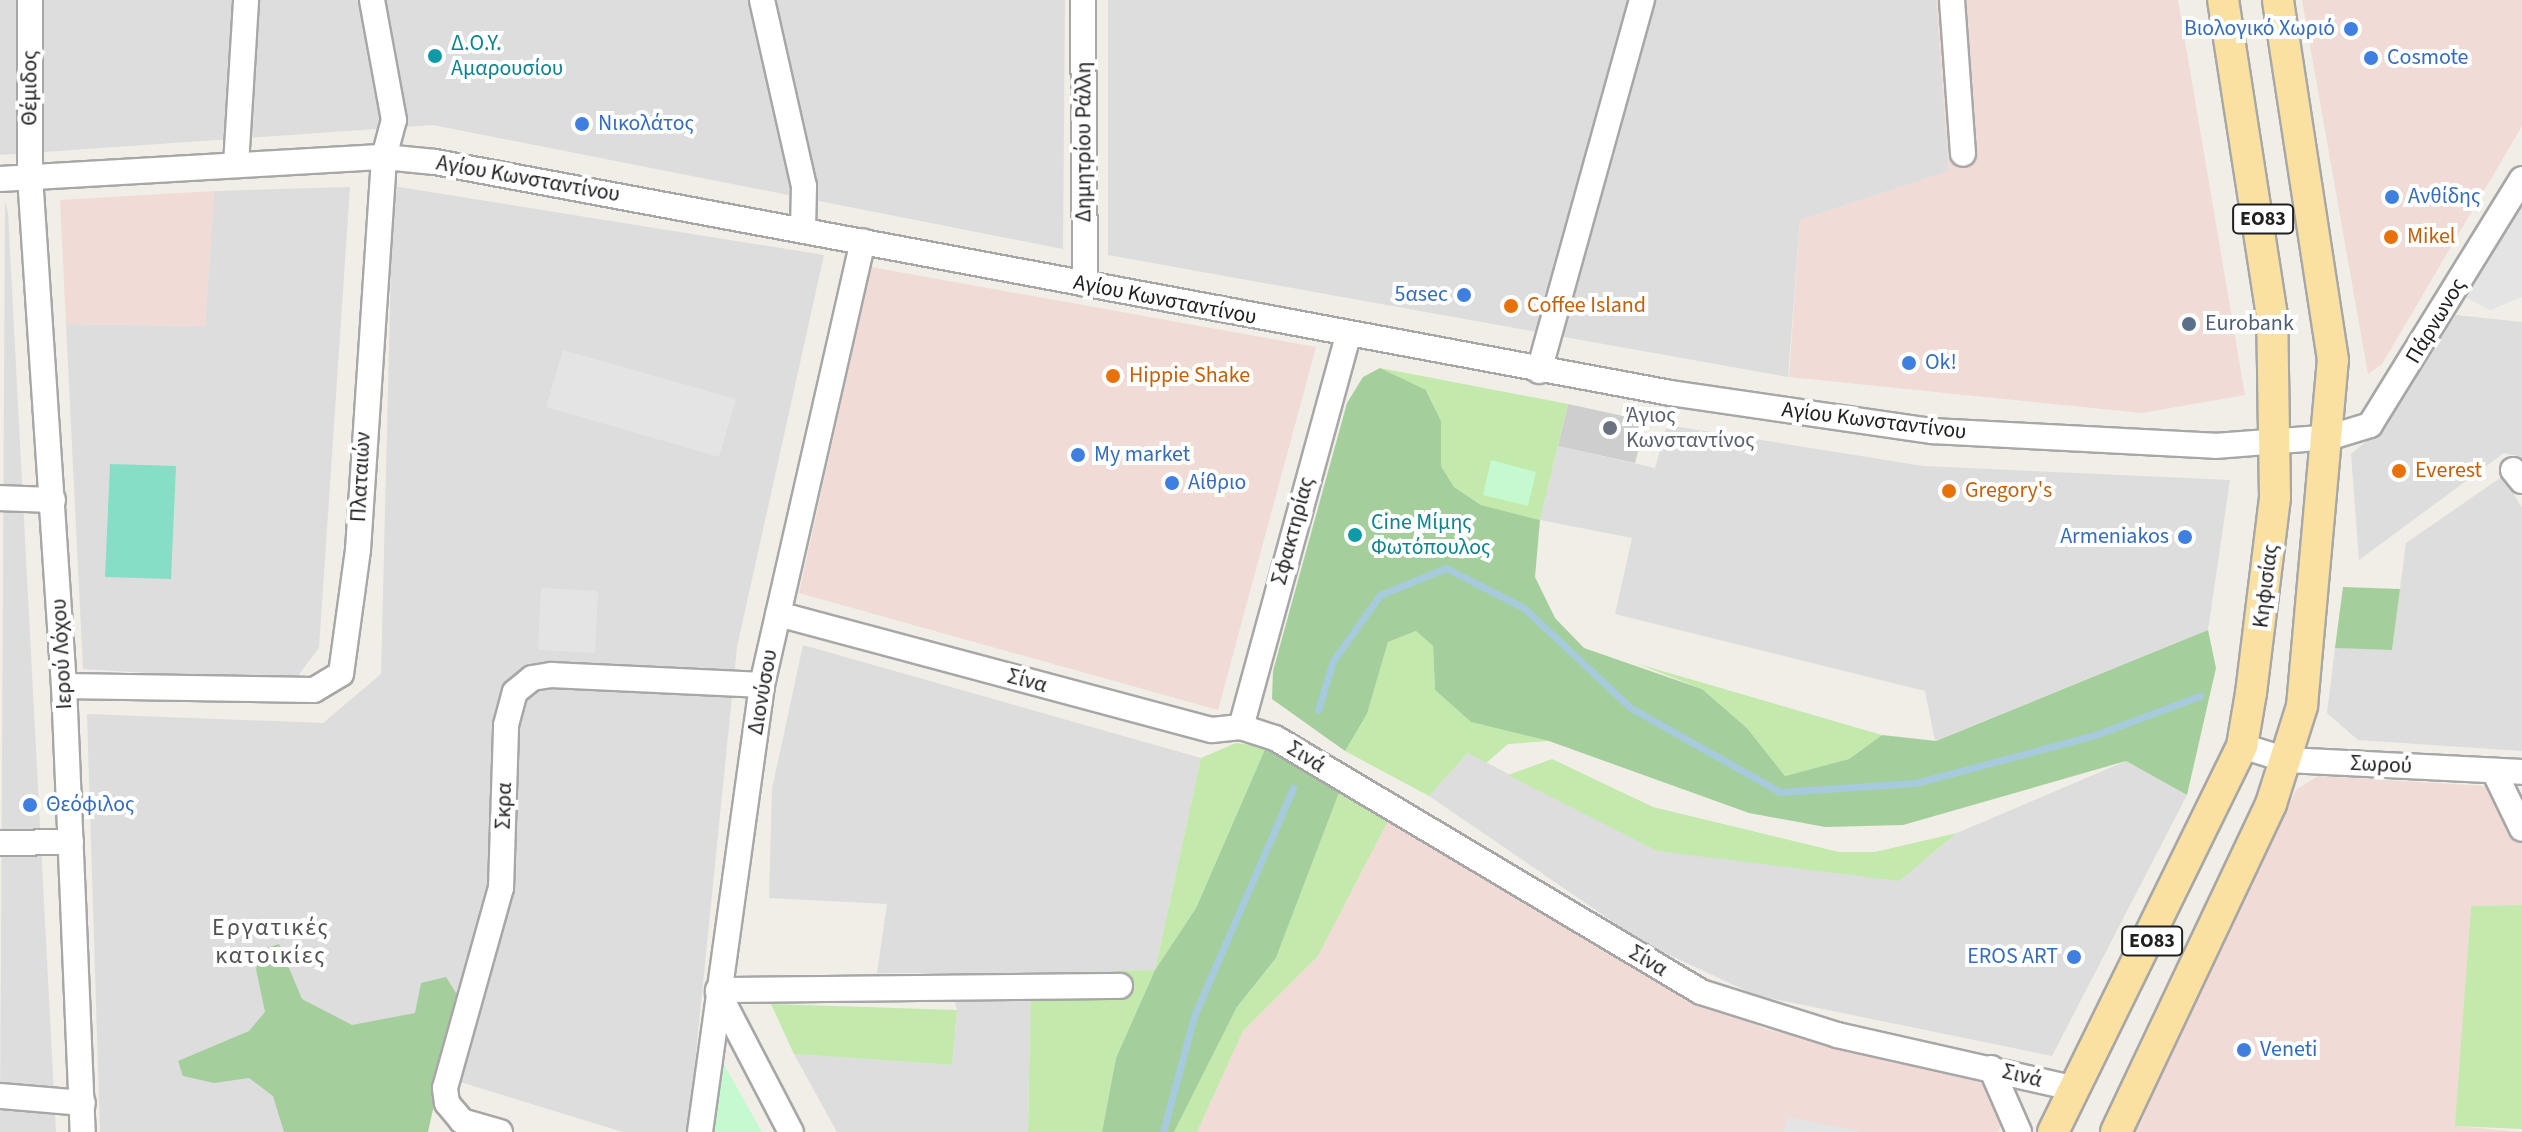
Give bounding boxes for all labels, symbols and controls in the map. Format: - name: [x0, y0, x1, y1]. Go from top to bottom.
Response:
- place label: Βιολογικό Χωριό: [2184, 16, 2335, 42]
- marker: Βιολογικό Χωριό: [2342, 20, 2360, 38]
- place label: Δ.Ο.Υ. Αμαρουσίου: [451, 30, 563, 82]
- place label: Cosmote: [2387, 45, 2468, 71]
- marker: Δ.Ο.Υ. Αμαρουσίου: [426, 47, 444, 65]
- marker: Cosmote: [2362, 49, 2380, 67]
- street label: Θέμιδος: [17, 50, 43, 126]
- street label: Δημητρίου Ράλλη: [1071, 62, 1097, 222]
- place label: Νικολάτος: [598, 111, 694, 137]
- marker: Νικολάτος: [573, 115, 591, 133]
- street label: Αγίου Κωνσταντίνου: [434, 150, 622, 208]
- place label: Ανθίδης: [2408, 184, 2481, 210]
- marker: Ανθίδης: [2383, 188, 2401, 206]
- road number: ΕΟ83: [2231, 203, 2295, 235]
- place label: Mikel: [2407, 224, 2455, 250]
- marker: Mikel: [2382, 228, 2400, 246]
- street label: Αγίου Κωνσταντίνου: [1071, 269, 1259, 331]
- street label: Πάρνωνος: [2400, 273, 2472, 369]
- place label: 5αsec: [1395, 282, 1448, 308]
- marker: 5αsec: [1455, 286, 1473, 304]
- place label: Coffee Island: [1527, 293, 1646, 319]
- marker: Coffee Island: [1502, 297, 1520, 315]
- place label: Eurobank: [2205, 311, 2294, 337]
- marker: Eurobank: [2180, 315, 2198, 333]
- place label: Ok!: [1925, 350, 1957, 376]
- marker: Ok!: [1900, 354, 1918, 372]
- place label: Hippie Shake: [1129, 363, 1250, 389]
- marker: Hippie Shake: [1104, 367, 1122, 385]
- street label: Αγίου Κωνσταντίνου: [1780, 397, 1968, 445]
- place label: Άγιος Κωνσταντίνος: [1626, 402, 1755, 454]
- marker: Άγιος Κωνσταντίνος: [1601, 419, 1619, 437]
- street label: Πλαταιών: [345, 431, 377, 523]
- place label: My market: [1094, 442, 1190, 468]
- marker: My market: [1069, 446, 1087, 464]
- place label: Everest: [2415, 458, 2482, 484]
- marker: Everest: [2390, 462, 2408, 480]
- place label: Αίθριο: [1188, 470, 1246, 496]
- marker: Αίθριο: [1163, 474, 1181, 492]
- street label: Σφακτηρίας: [1266, 474, 1320, 588]
- place label: Gregory's: [1965, 478, 2052, 504]
- marker: Gregory's: [1940, 482, 1958, 500]
- place label: Cine Μίμης Φωτόπουλος: [1371, 509, 1491, 560]
- place label: Armeniakos: [2060, 524, 2169, 550]
- marker: Cine Μίμης Φωτόπουλος: [1346, 526, 1364, 544]
- marker: Armeniakos: [2176, 528, 2194, 546]
- street label: Κηφισίας: [2248, 542, 2284, 630]
- street label: Ιερού Λόχου: [46, 598, 78, 710]
- street label: Διονύσου: [743, 647, 783, 737]
- street label: Σίνα: [1004, 663, 1050, 699]
- street label: Σινά: [1282, 735, 1330, 779]
- street label: Σωρού: [2349, 750, 2413, 780]
- street label: Σκρα: [490, 782, 518, 830]
- place label: Θεόφιλος: [46, 792, 135, 818]
- marker: Θεόφιλος: [21, 796, 39, 814]
- district label: Εργατικές κατοικίες: [212, 914, 330, 970]
- road number: ΕΟ83: [2120, 925, 2184, 957]
- street label: Σίνα: [1624, 939, 1672, 983]
- place label: EROS ART: [1967, 944, 2058, 970]
- marker: EROS ART: [2065, 948, 2083, 966]
- place label: Veneti: [2260, 1037, 2317, 1063]
- marker: Veneti: [2235, 1041, 2253, 1059]
- street label: Σινά: [1999, 1058, 2045, 1094]

